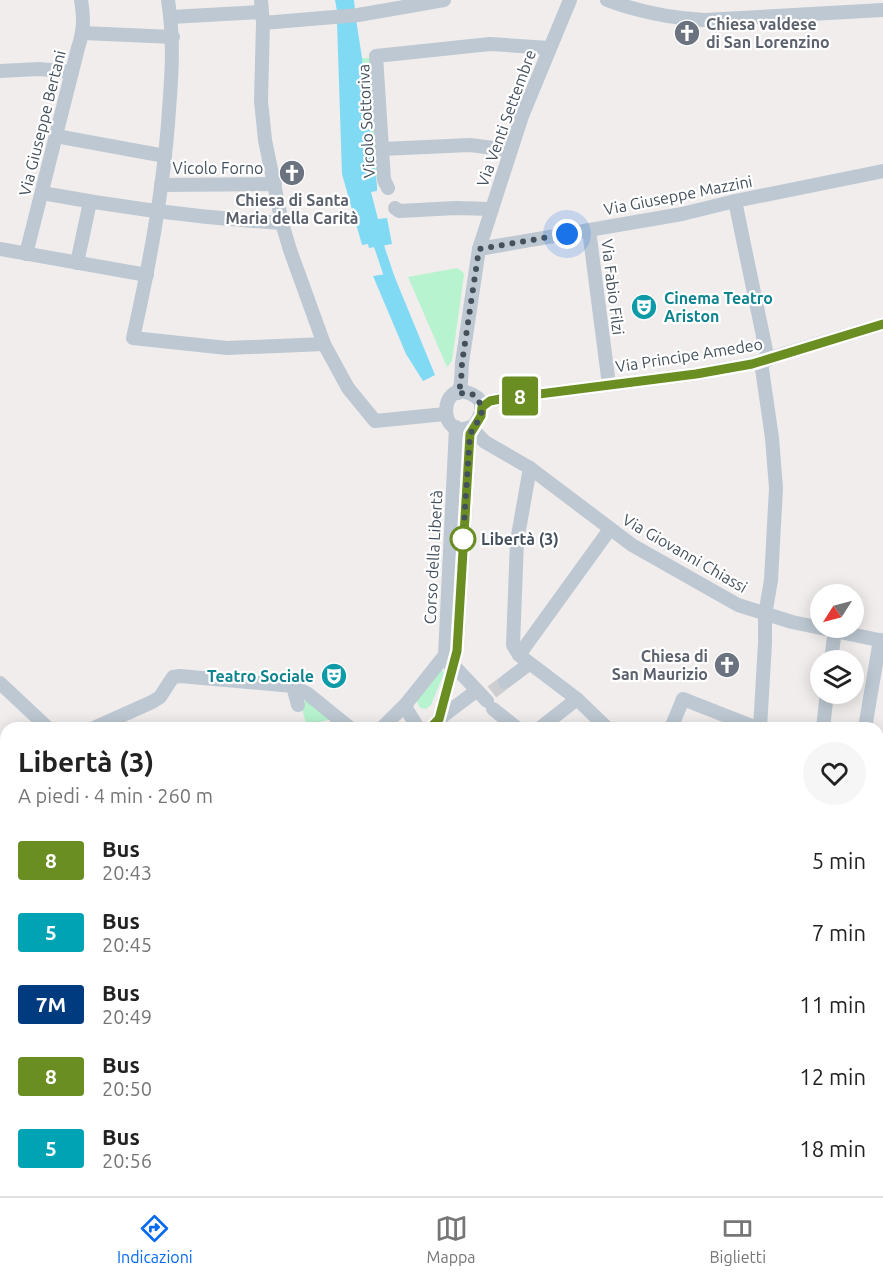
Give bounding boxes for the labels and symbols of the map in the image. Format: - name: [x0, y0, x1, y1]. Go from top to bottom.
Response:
- place label: Chiesa valdese di San Lorenzino: [706, 15, 830, 51]
- church icon: Chiesa valdese di San Lorenzino: [672, 18, 702, 48]
- street label: Via Venti Settembre: [473, 47, 539, 189]
- street label: Via Giuseppe Bertani: [15, 48, 69, 198]
- street label: Vicolo Sottoriva: [354, 64, 378, 178]
- church icon: Chiesa di Santa Maria della Carità: [277, 158, 307, 188]
- street label: Vicolo Forno: [173, 159, 263, 177]
- street label: Via Giuseppe Mazzini: [602, 172, 754, 218]
- place label: Chiesa di Santa Maria della Carità: [226, 191, 359, 227]
- your location: [552, 219, 582, 249]
- street label: Via Fabio Filzi: [598, 238, 628, 336]
- place label: Cinema Teatro Ariston: [664, 289, 773, 325]
- theatre icon: Cinema Teatro Ariston: [629, 292, 659, 322]
- street label: Via Principe Amedeo: [614, 334, 764, 376]
- line badge: 8: [500, 376, 540, 416]
- street label: Corso della Libertà: [420, 489, 446, 625]
- street label: Via Giovanni Chiassi: [619, 510, 751, 596]
- marker: Libertà (3): [450, 526, 476, 552]
- place label: Libertà (3): [481, 530, 559, 549]
- north arrow: [810, 584, 864, 638]
- place label: Chiesa di San Maurizio: [612, 647, 708, 683]
- church icon: Chiesa di San Maurizio: [712, 650, 742, 680]
- theatre icon: Teatro Sociale: [319, 661, 349, 691]
- place label: Teatro Sociale: [207, 667, 314, 685]

